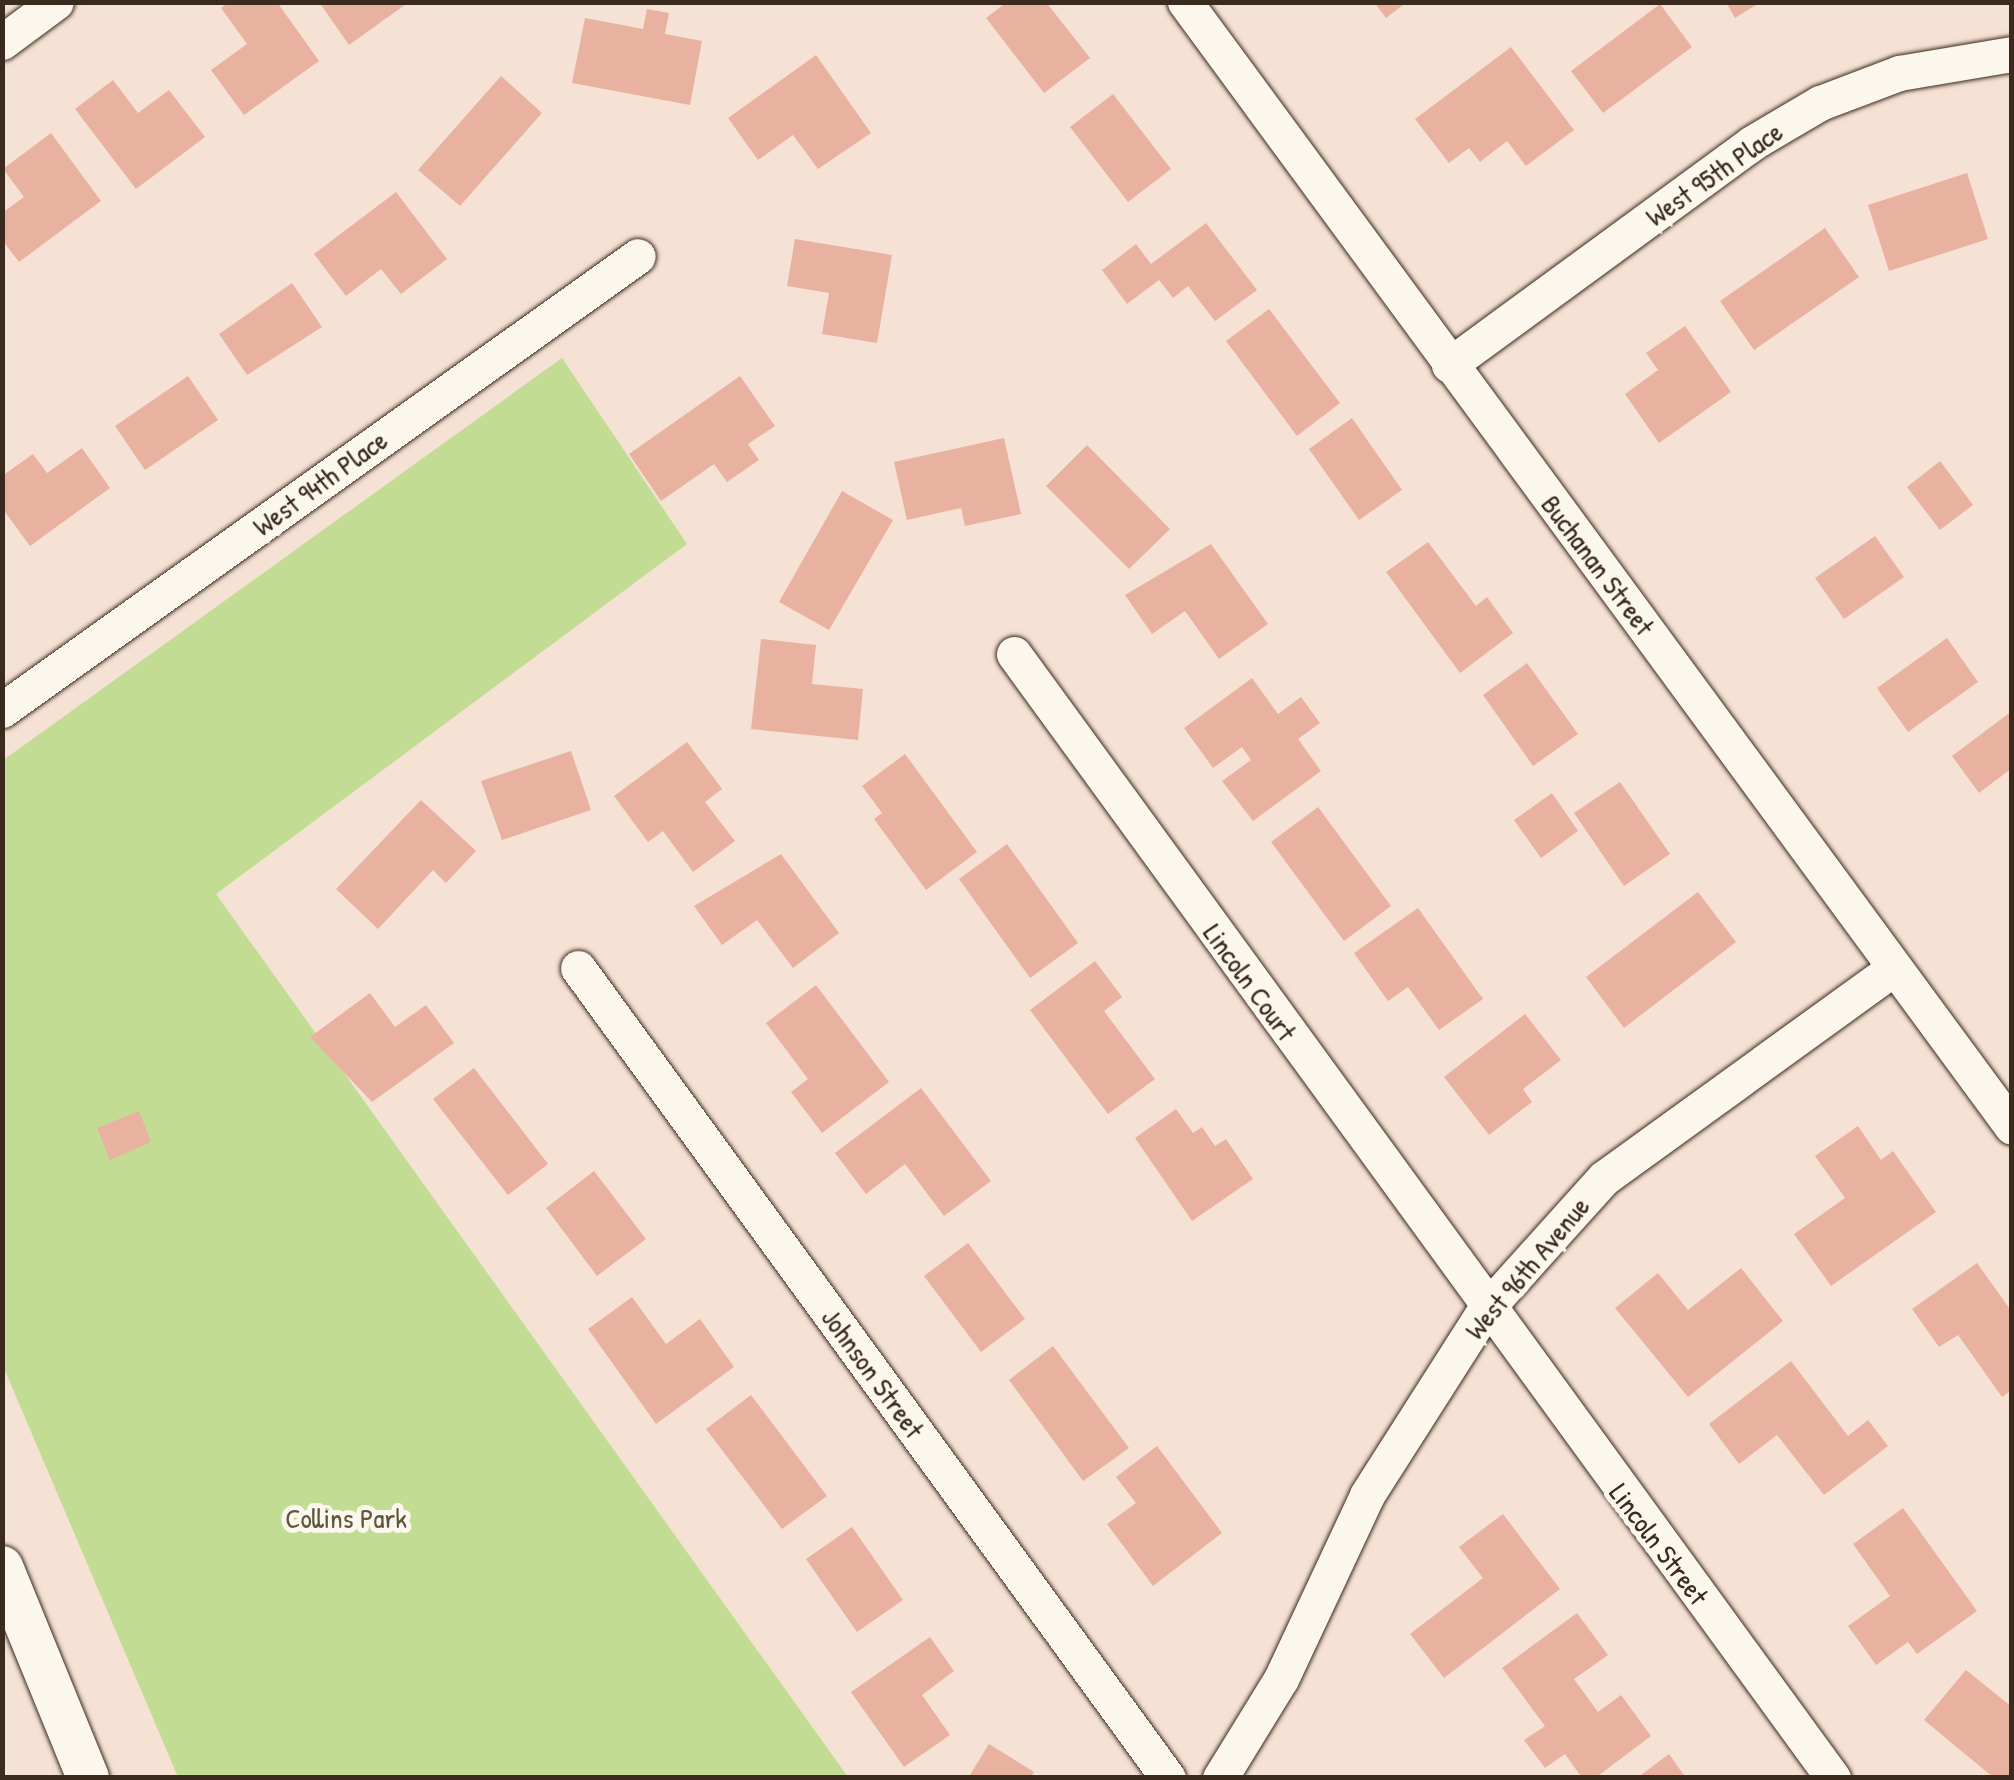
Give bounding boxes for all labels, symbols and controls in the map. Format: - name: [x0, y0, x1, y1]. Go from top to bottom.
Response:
- street label: West 95th Place: [1639, 115, 1789, 233]
- street label: West 94th Place: [246, 423, 394, 543]
- street label: Buchanan Street: [1534, 488, 1662, 642]
- street label: Lincoln Court: [1196, 917, 1304, 1047]
- street label: West 96th Avenue: [1458, 1190, 1596, 1346]
- street label: Johnson Street: [815, 1301, 931, 1445]
- street label: Lincoln Street: [1602, 1477, 1716, 1611]
- park label: Collins Park: [285, 1501, 407, 1535]

